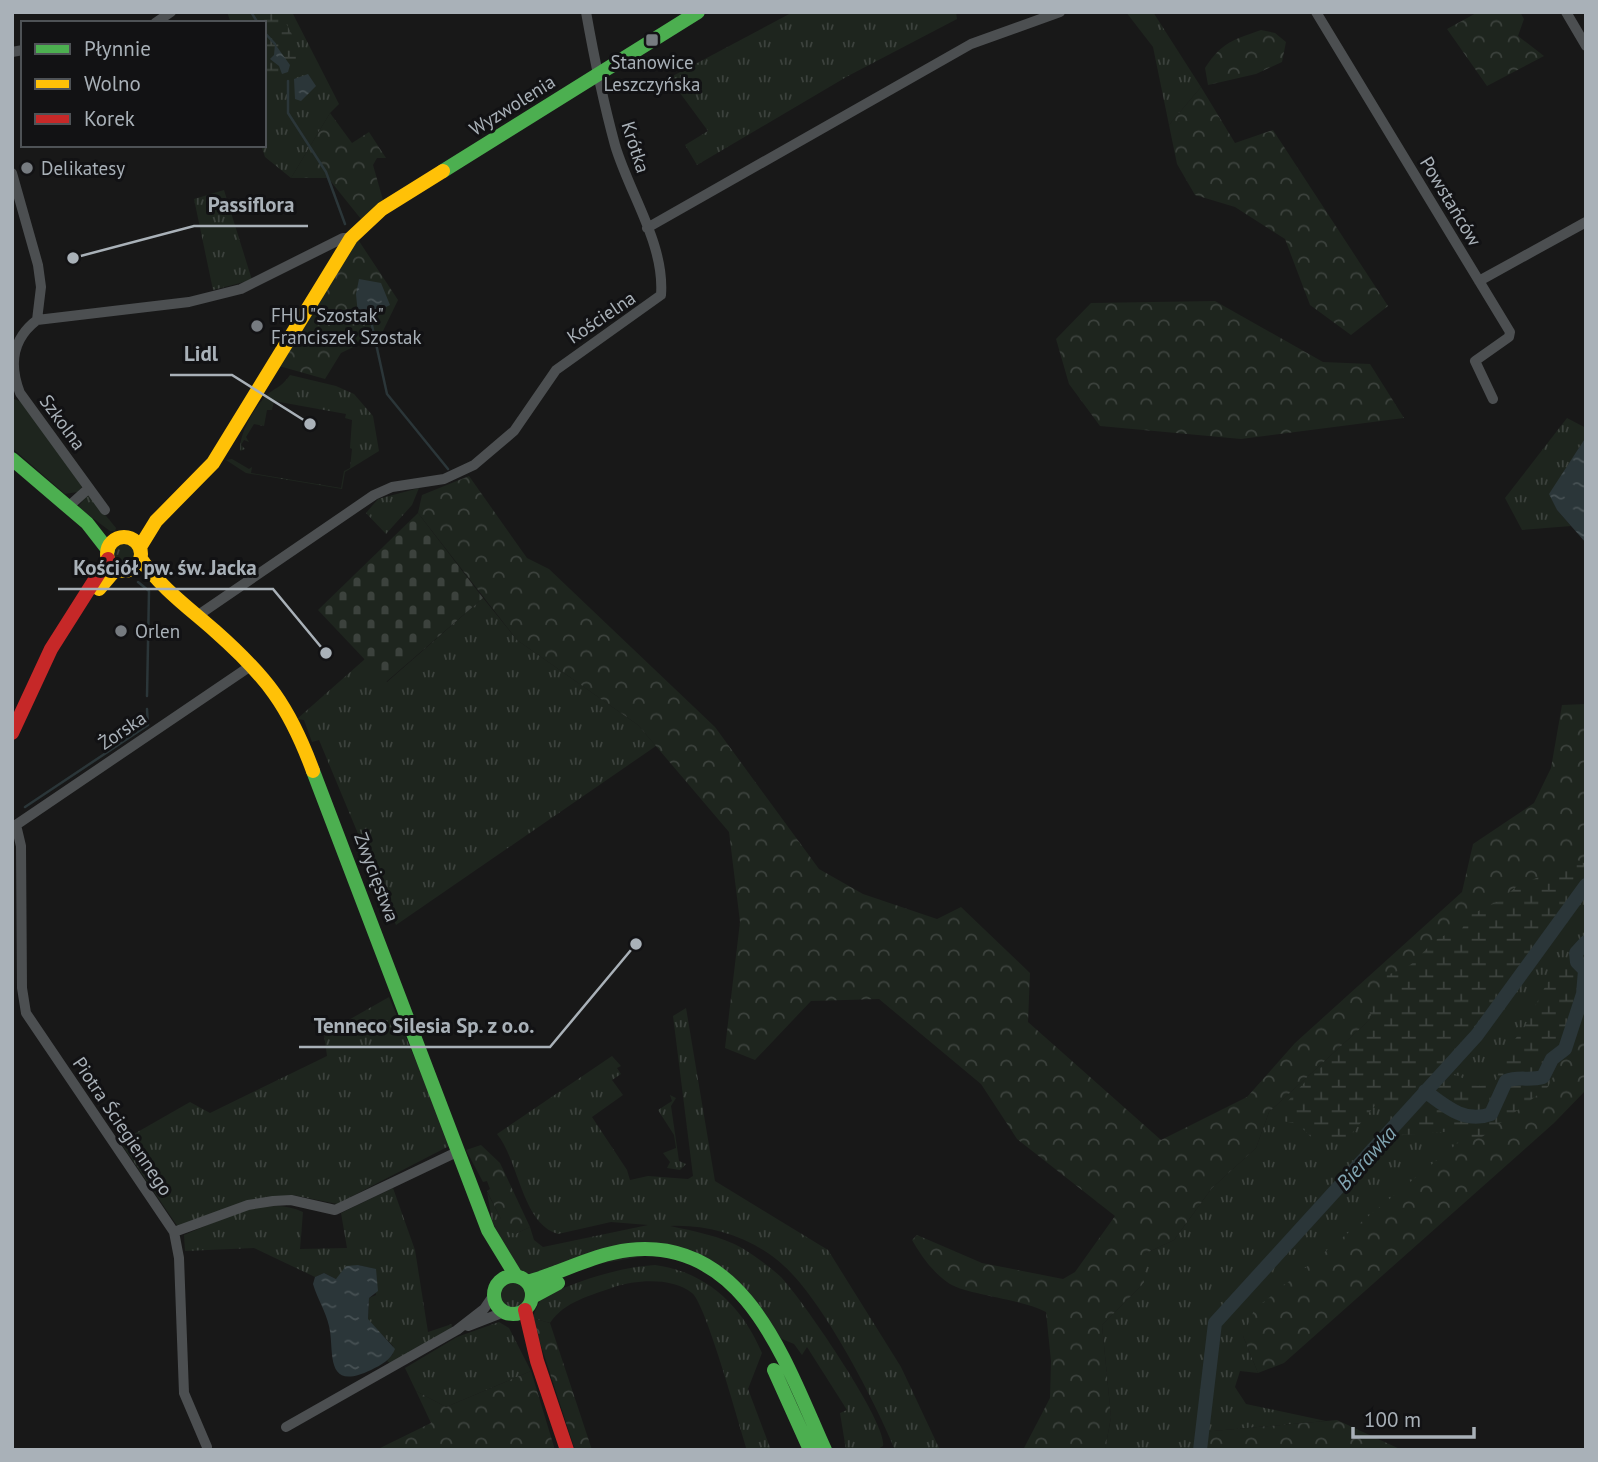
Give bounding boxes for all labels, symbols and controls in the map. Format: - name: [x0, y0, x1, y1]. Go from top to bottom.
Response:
- legend: [21, 21, 266, 147]
- marker: Stanowice Leszczyńska: [644, 32, 660, 48]
- text: Płynnie: [84, 35, 151, 62]
- place label: Stanowice Leszczyńska: [604, 50, 700, 96]
- street label: Wyzwolenia: [465, 69, 559, 141]
- text: Wolno: [84, 70, 141, 97]
- text: Korek: [84, 105, 135, 132]
- street label: Krótka: [616, 118, 656, 176]
- street label: Powstańców: [1415, 152, 1487, 250]
- place label: Delikatesy: [41, 156, 125, 180]
- marker: Delikatesy: [19, 160, 35, 176]
- callout: Passiflora: [194, 184, 308, 226]
- text: Passiflora: [208, 191, 294, 218]
- street label: Kościelna: [562, 285, 640, 349]
- place label: FHU "Szostak" Franciszek Szostak: [271, 303, 422, 349]
- marker: FHU "Szostak" Franciszek Szostak: [249, 318, 265, 334]
- callout: Lidl: [170, 333, 232, 375]
- text: Lidl: [184, 340, 219, 367]
- street label: Szkolna: [35, 389, 91, 455]
- callout: Kościół pw. św. Jacka: [58, 547, 273, 589]
- text: Kościół pw. św. Jacka: [73, 554, 257, 581]
- place label: Orlen: [135, 619, 180, 643]
- marker: Orlen: [113, 623, 129, 639]
- street label: Żorska: [94, 705, 150, 755]
- street label: Zwycięstwa: [349, 829, 405, 925]
- callout: Tenneco Silesia Sp. z o.o.: [299, 1005, 550, 1047]
- text: Tenneco Silesia Sp. z o.o.: [314, 1012, 534, 1039]
- street label: Piotra Ściegiennego: [68, 1052, 178, 1200]
- water label: Bierawka: [1330, 1120, 1402, 1196]
- scale bar: [1353, 1396, 1474, 1440]
- text: 100 m: [1364, 1406, 1421, 1433]

